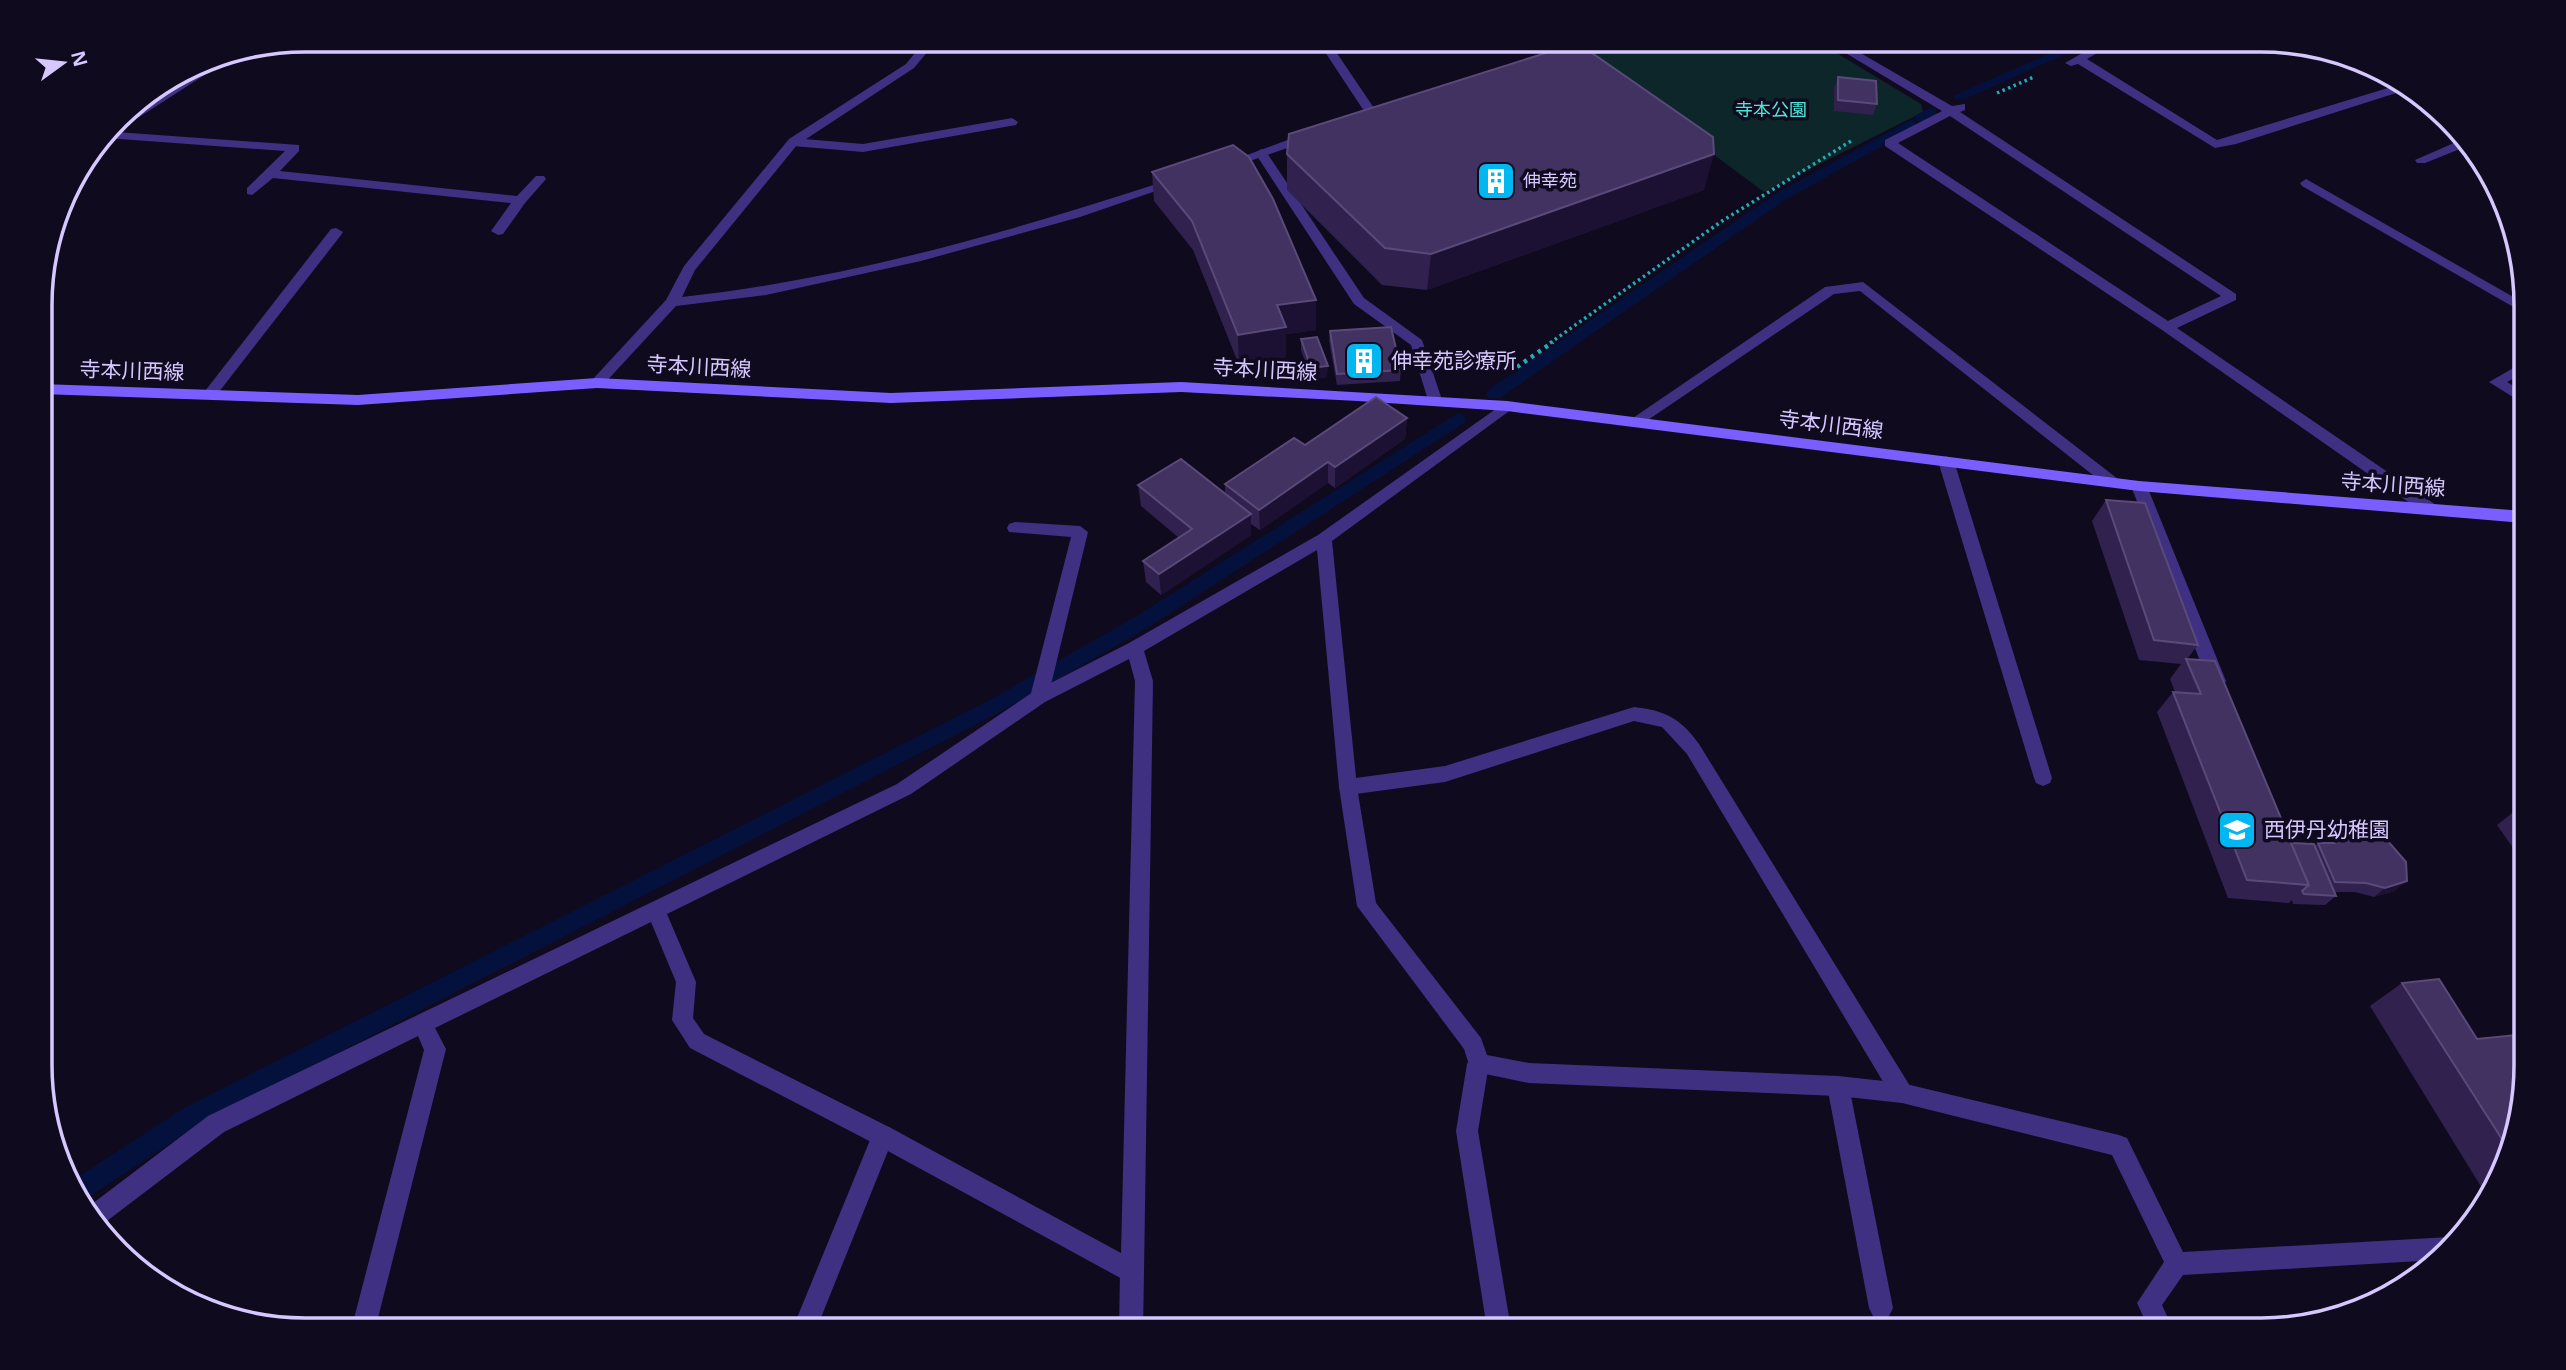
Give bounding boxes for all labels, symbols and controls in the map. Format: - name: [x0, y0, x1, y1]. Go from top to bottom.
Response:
- north arrow: [28, 28, 98, 98]
- text: N: [65, 48, 94, 69]
- park label: 寺本公園: [1735, 97, 1807, 121]
- building icon: 伸幸苑: [1475, 160, 1517, 202]
- place label: 伸幸苑: [1523, 168, 1577, 192]
- building icon: 伸幸苑診療所: [1343, 340, 1385, 382]
- place label: 伸幸苑診療所: [1391, 346, 1517, 374]
- street label: 寺本川西線: [646, 349, 752, 383]
- street label: 寺本川西線: [1212, 352, 1318, 386]
- street label: 寺本川西線: [79, 354, 185, 386]
- street label: 寺本川西線: [1777, 404, 1885, 444]
- street label: 寺本川西線: [2340, 466, 2446, 502]
- school or university icon: 西伊丹幼稚園: [2216, 809, 2258, 851]
- place label: 西伊丹幼稚園: [2264, 815, 2390, 843]

